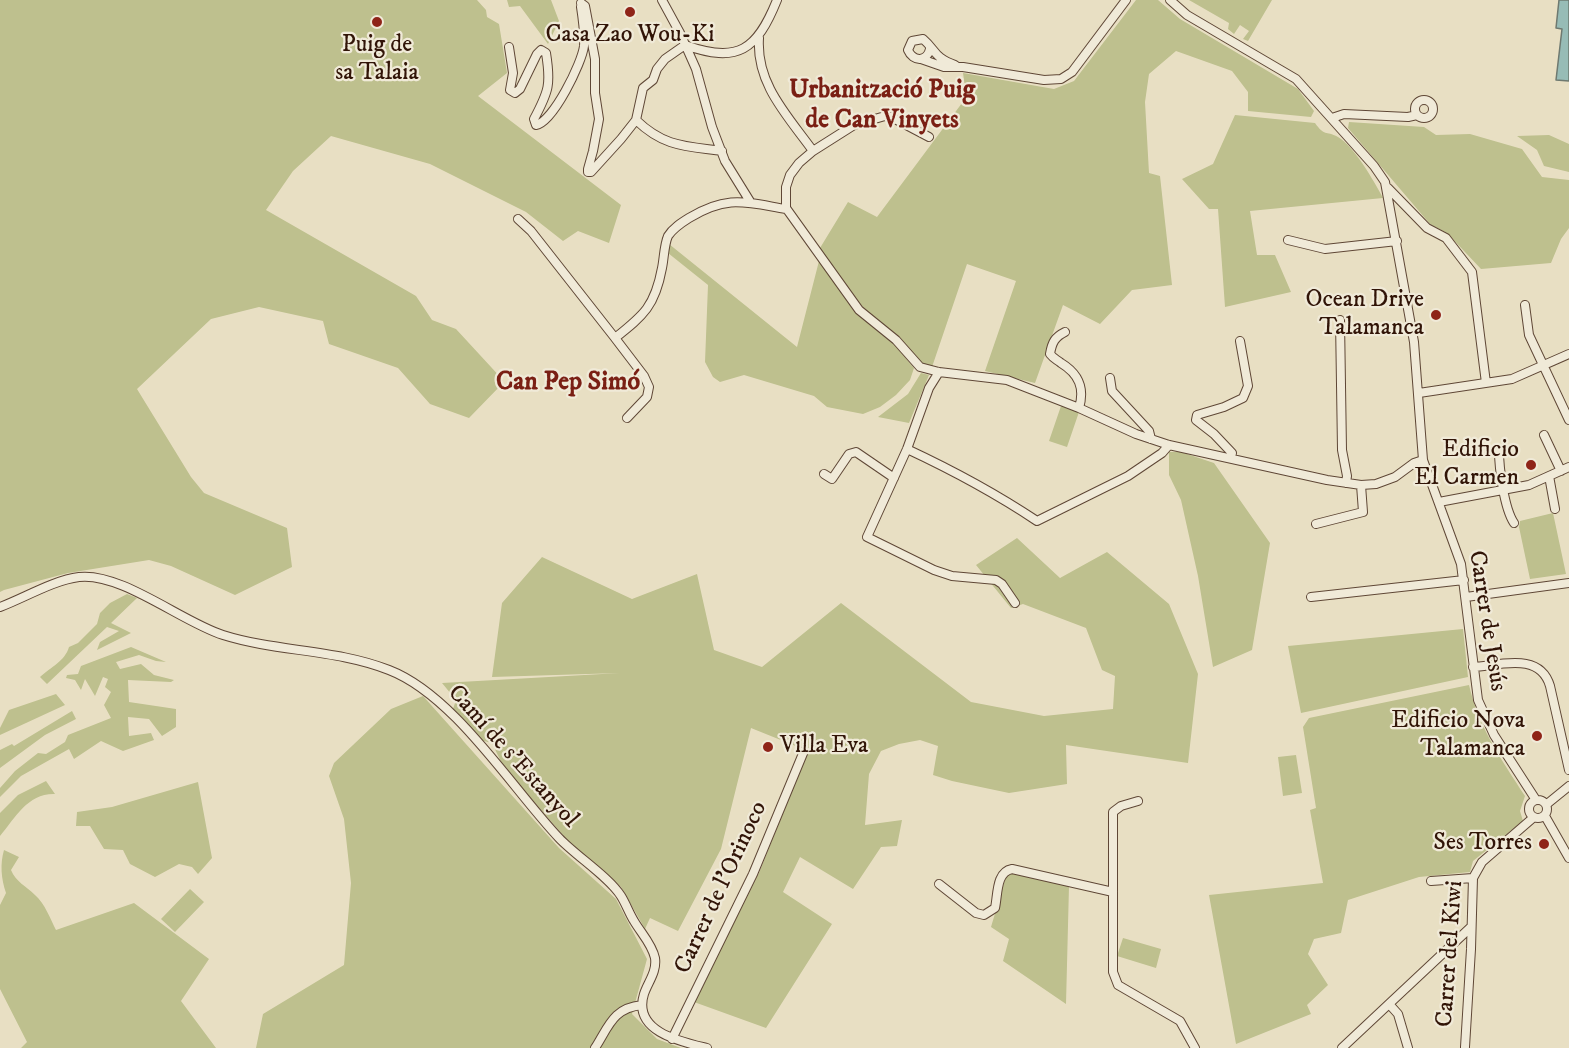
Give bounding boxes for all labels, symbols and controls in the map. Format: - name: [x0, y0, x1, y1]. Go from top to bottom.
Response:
- marker: Casa Zao Wou-Ki: [623, 5, 637, 19]
- marker: Puig de sa Talaia: [370, 15, 384, 29]
- place label: Casa Zao Wou-Ki: [546, 22, 714, 50]
- place label: Puig de sa Talaia: [335, 32, 419, 88]
- district label: Urbanització Puig de Can Vinyets: [789, 76, 975, 138]
- place label: Ocean Drive Talamanca: [1305, 287, 1424, 343]
- marker: Ocean Drive Talamanca: [1429, 308, 1443, 322]
- district label: Can Pep Simó: [496, 368, 640, 400]
- place label: Edificio El Carmen: [1414, 437, 1519, 493]
- marker: Edificio El Carmen: [1524, 458, 1538, 472]
- street label: Carrer de Jesús: [1461, 549, 1511, 693]
- street label: Camí de s'Estanyol: [440, 680, 584, 834]
- place label: Edificio Nova Talamanca: [1391, 708, 1525, 764]
- marker: Edificio Nova Talamanca: [1530, 729, 1544, 743]
- place label: Villa Eva: [780, 733, 868, 761]
- marker: Villa Eva: [761, 740, 775, 754]
- street label: Carrer de l'Orinoco: [669, 797, 775, 979]
- place label: Ses Torres: [1433, 830, 1532, 858]
- marker: Ses Torres: [1537, 837, 1551, 851]
- street label: Carrer del Kiwi: [1432, 880, 1470, 1028]

